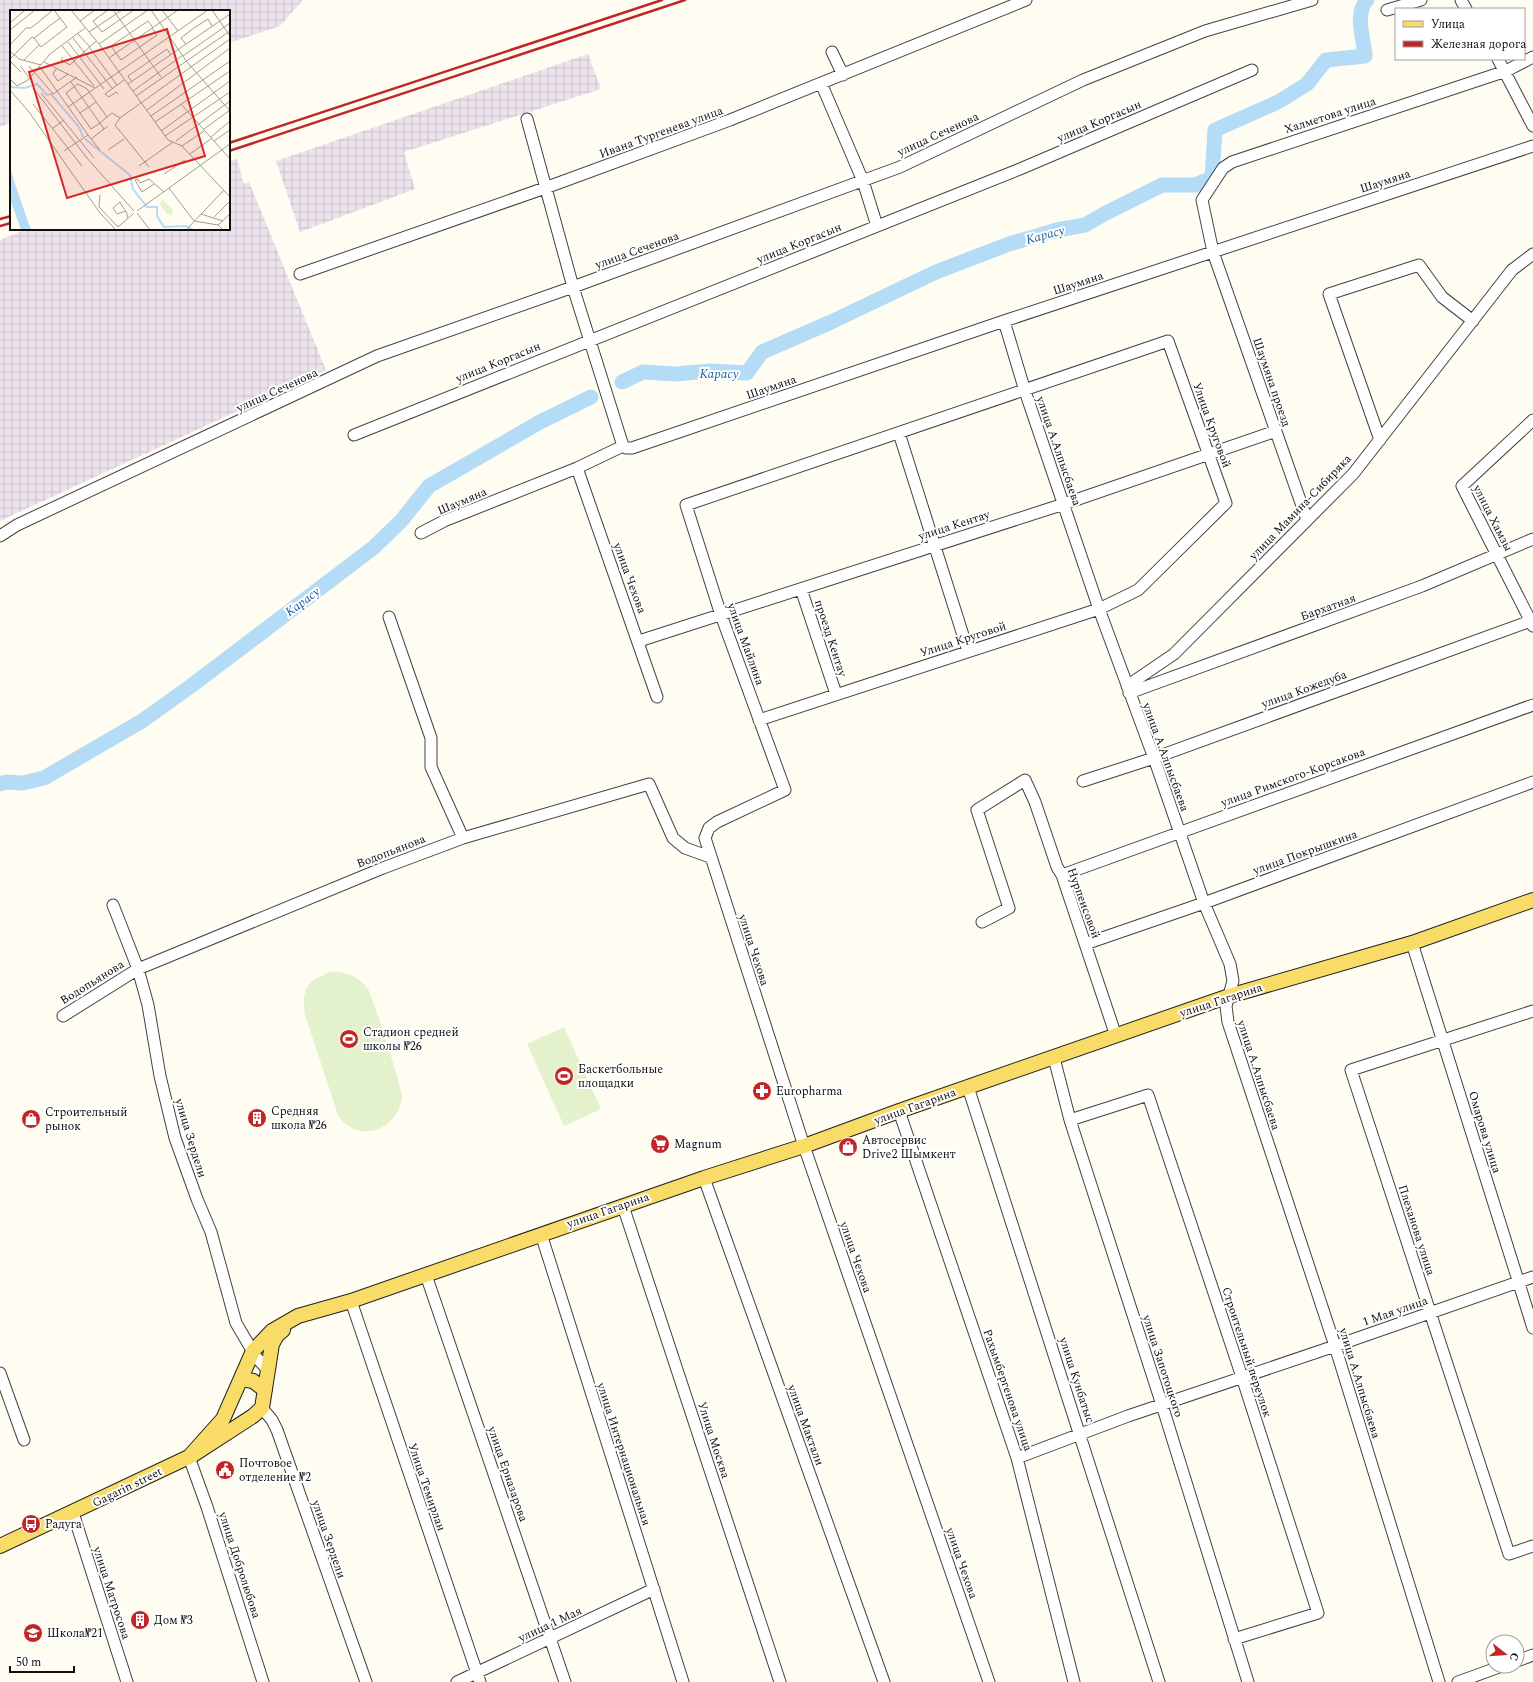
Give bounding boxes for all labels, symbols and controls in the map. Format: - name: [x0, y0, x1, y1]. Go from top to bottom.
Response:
- legend: [1395, 8, 1525, 60]
- inset map: [10, 10, 230, 230]
- text: Улица: [1431, 15, 1465, 34]
- text: Железная дорога: [1431, 35, 1526, 54]
- street label: Халметова улица: [1282, 92, 1379, 139]
- street label: улица Коргасын: [1053, 95, 1144, 148]
- street label: Ивана Тургенева улица: [597, 101, 726, 164]
- street label: улица Сеченова: [893, 107, 982, 162]
- street label: Шаумяна: [1357, 164, 1413, 199]
- street label: улица Коргасын: [753, 218, 844, 270]
- water label: Карасу: [1024, 220, 1067, 250]
- street label: улица Сеченова: [592, 226, 682, 275]
- street label: Шаумяна: [1050, 266, 1106, 301]
- street label: Шаумяна проезд: [1247, 335, 1296, 429]
- street label: улица Коргасын: [452, 337, 543, 389]
- street label: улица Сеченова: [232, 363, 321, 418]
- water label: Карасу: [699, 364, 739, 384]
- street label: Шаумяна: [743, 370, 799, 405]
- street label: Улица Круговой: [1187, 380, 1236, 471]
- street label: улица А.Алпысбаева: [1031, 393, 1086, 509]
- street label: улица Мамина-Сибиряка: [1244, 450, 1356, 565]
- street label: улица Хамзы: [1467, 481, 1518, 555]
- street label: Шаумяна: [434, 482, 490, 520]
- street label: улица Кентау: [915, 505, 994, 546]
- street label: улица Чехова: [608, 539, 651, 616]
- water label: Карасу: [281, 582, 324, 622]
- street label: Бархатная: [1298, 589, 1359, 626]
- street label: проезд Кентау: [809, 597, 852, 680]
- street label: улица Майлина: [721, 599, 769, 688]
- street label: Улица Круговой: [918, 617, 1009, 662]
- street label: улица Кожедуба: [1258, 665, 1350, 714]
- street label: улица А.Алпысбаева: [1137, 699, 1194, 814]
- street label: улица Римского-Корсакова: [1217, 742, 1368, 813]
- street label: улица Покрышкина: [1249, 825, 1360, 881]
- street label: Водопьянова: [354, 830, 429, 873]
- street label: Нурпеисовой: [1062, 865, 1105, 941]
- street label: улица Чехова: [733, 911, 774, 989]
- street label: Водопьянова: [56, 955, 128, 1010]
- street label: улица Гагарина: [1176, 978, 1265, 1023]
- street label: улица А.Алпысбаева: [1231, 1017, 1285, 1133]
- place label: Стадион средней школы №26: [363, 1023, 459, 1056]
- sports icon: Стадион средней школы №26: [338, 1028, 360, 1050]
- place label: Баскетбольные площадки: [578, 1060, 663, 1093]
- sports icon: Баскетбольные площадки: [553, 1065, 575, 1087]
- pharmacy icon: Europharma: [751, 1080, 773, 1102]
- place label: Europharma: [776, 1082, 842, 1101]
- street label: улица Гагарина: [871, 1083, 959, 1130]
- street label: Омарова улица: [1463, 1089, 1506, 1176]
- street label: улица Зердели: [169, 1095, 212, 1180]
- place label: Средняя школа №26: [271, 1102, 327, 1135]
- place label: Строительный рынок: [45, 1103, 127, 1136]
- building icon: Средняя школа №26: [246, 1107, 268, 1129]
- shop icon: Строительный рынок: [20, 1108, 42, 1130]
- place label: Автосервис Drive2 Шымкент: [862, 1131, 956, 1164]
- supermarket icon: Magnum: [649, 1133, 671, 1155]
- place label: Magnum: [674, 1135, 722, 1154]
- shop icon: Автосервис Drive2 Шымкент: [837, 1136, 859, 1158]
- street label: Плеханова улица: [1393, 1182, 1440, 1278]
- street label: улица Гагарина: [563, 1187, 652, 1234]
- street label: улица Чехова: [834, 1218, 877, 1296]
- street label: Строительный переулок: [1216, 1284, 1277, 1420]
- street label: 1 Мая улица: [1360, 1291, 1431, 1332]
- street label: улица Запотоцкого: [1137, 1311, 1188, 1420]
- street label: улица А.Алпысбаева: [1333, 1325, 1385, 1441]
- street label: Рахымбергенова улица: [978, 1327, 1037, 1454]
- street label: улица Кунбатыс: [1053, 1334, 1099, 1426]
- street label: улица Интернациональная: [591, 1379, 656, 1528]
- street label: улица Мактали: [782, 1381, 829, 1468]
- street label: Улица Москва: [692, 1399, 735, 1481]
- street label: улица Ерназарова: [482, 1423, 533, 1525]
- street label: Улица Темирлан: [403, 1441, 450, 1534]
- place label: Почтовое отделение №2: [239, 1454, 311, 1487]
- public building icon: Почтовое отделение №2: [214, 1459, 236, 1481]
- street label: Gagarin street: [89, 1462, 165, 1513]
- street label: улица Зердели: [306, 1496, 351, 1581]
- street label: улица Добролюбова: [213, 1508, 266, 1621]
- bus stop icon: Радуга: [20, 1513, 42, 1535]
- place label: Радуга: [45, 1515, 82, 1534]
- street label: улица Чехова: [940, 1524, 983, 1602]
- street label: улица Матросова: [87, 1543, 136, 1642]
- street label: улица 1 Мая: [514, 1601, 585, 1648]
- building icon: Дом №3: [129, 1609, 151, 1631]
- place label: Дом №3: [154, 1611, 193, 1630]
- school or university icon: Школа№21: [22, 1622, 44, 1644]
- place label: Школа№21: [47, 1624, 103, 1643]
- north arrow: [1485, 1634, 1525, 1674]
- scale bar: [10, 1648, 74, 1674]
- text: С: [1505, 1651, 1523, 1663]
- text: 50 m: [16, 1653, 41, 1672]

